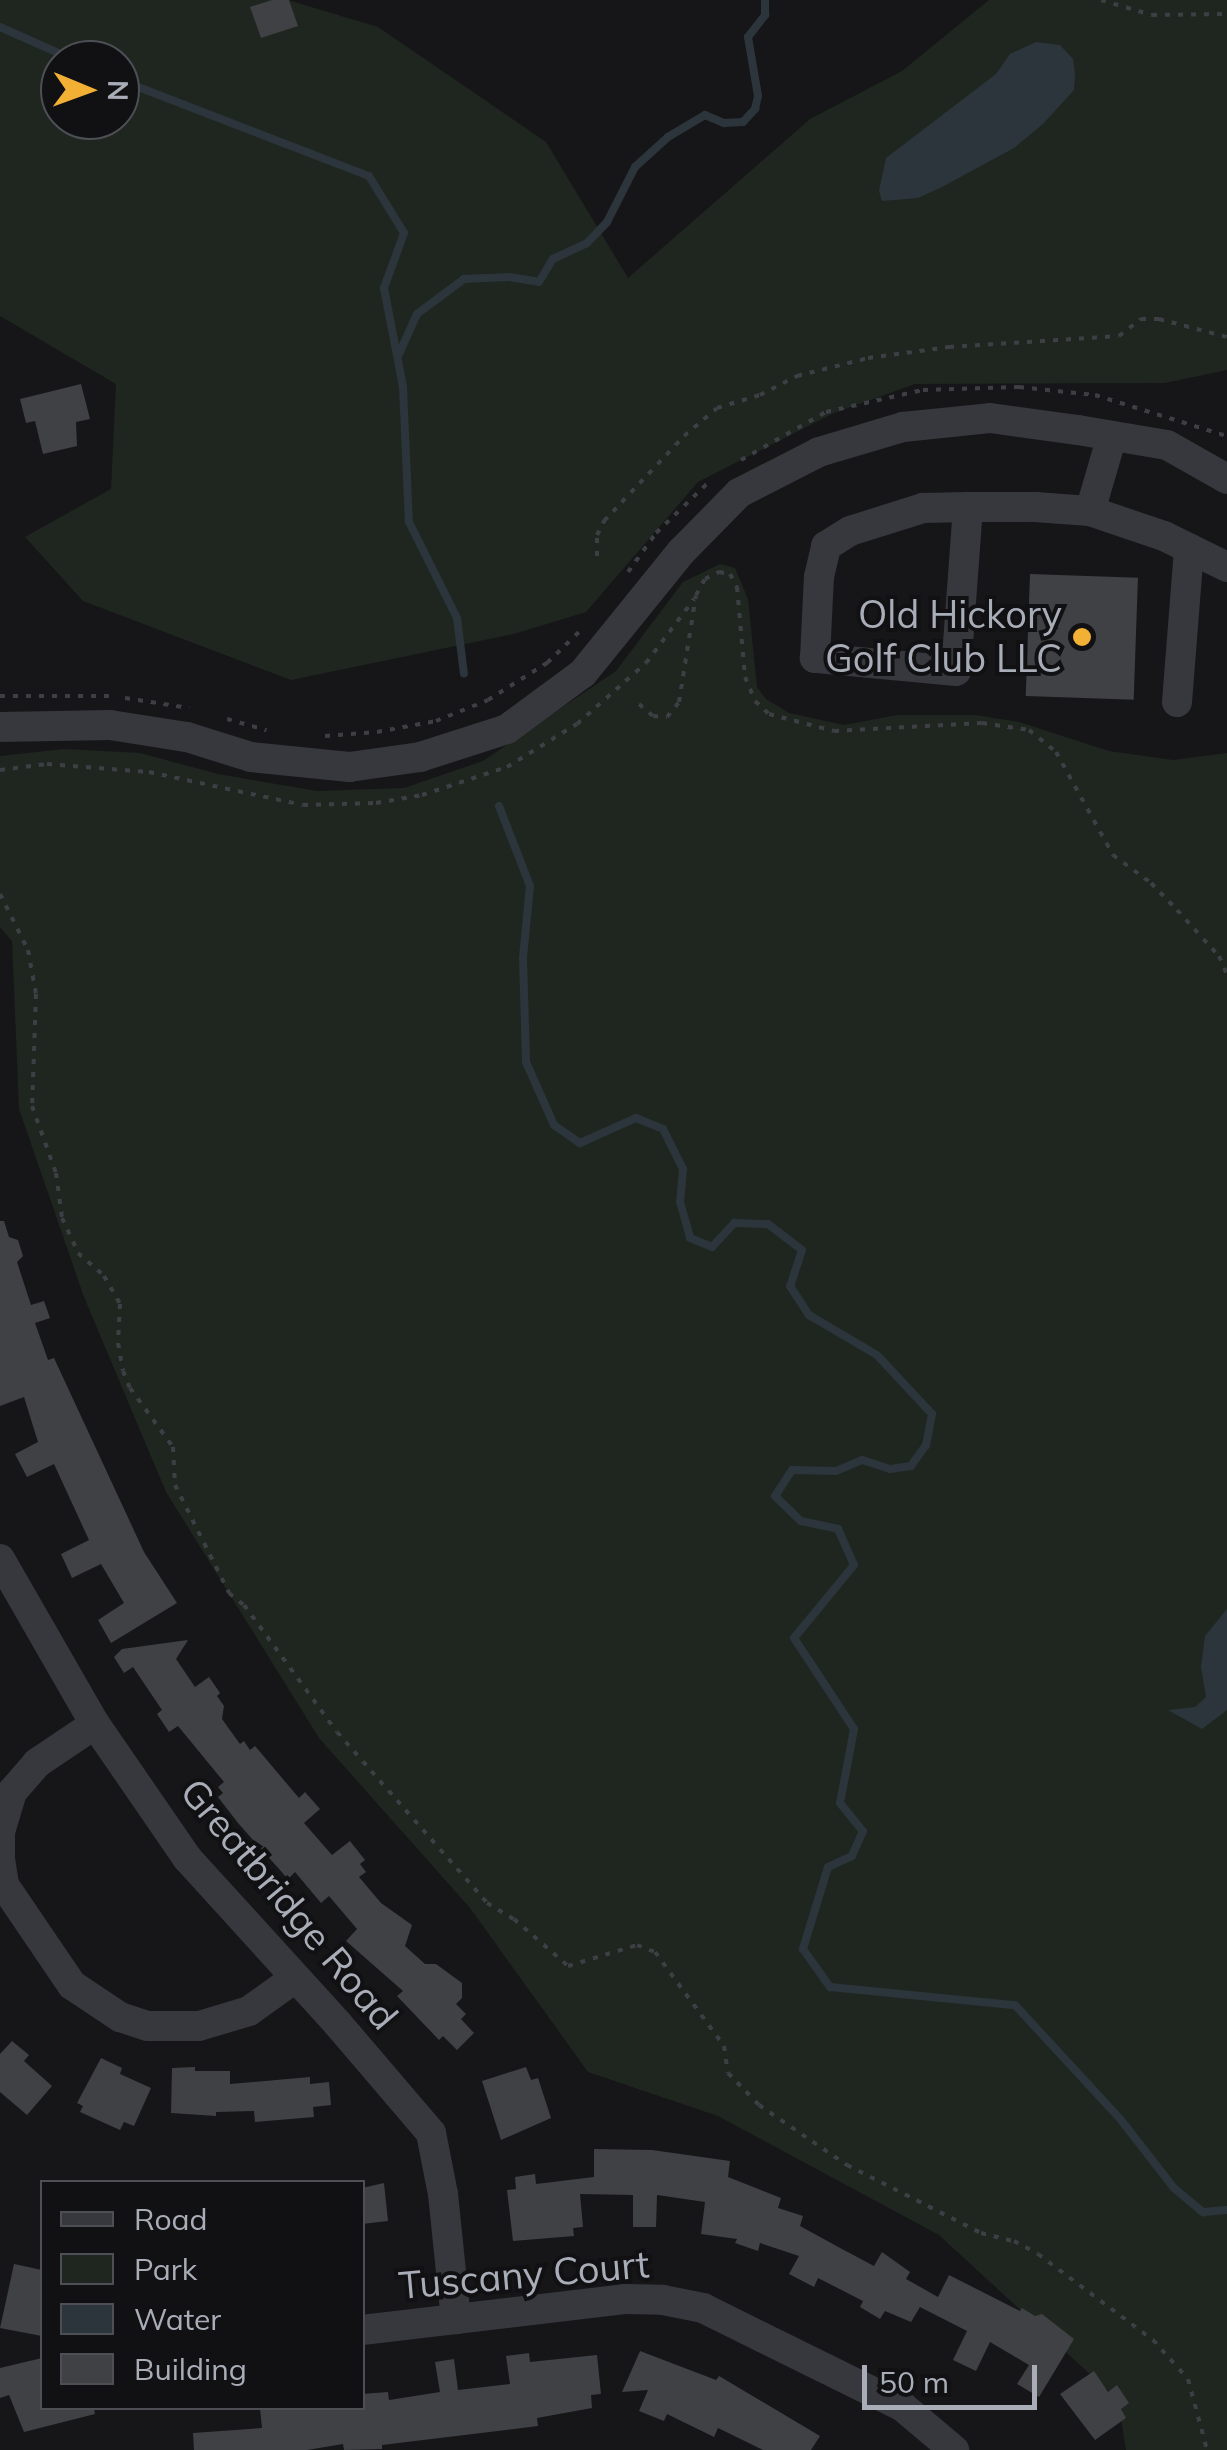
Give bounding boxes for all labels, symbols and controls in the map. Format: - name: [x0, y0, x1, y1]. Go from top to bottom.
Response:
- north arrow: [40, 40, 140, 140]
- text: N: [101, 80, 136, 101]
- place label: Old Hickory Golf Club LLC: [825, 592, 1062, 682]
- marker: Old Hickory Golf Club LLC: [1071, 626, 1093, 648]
- street label: Greatbridge Road: [171, 1769, 407, 2039]
- legend: [40, 2180, 365, 2410]
- text: Road: [134, 2200, 208, 2238]
- street label: Tuscany Court: [397, 2241, 651, 2309]
- text: Park: [134, 2250, 197, 2288]
- text: Water: [134, 2300, 221, 2338]
- scale bar: [867, 2345, 1042, 2407]
- text: Building: [134, 2350, 247, 2388]
- text: 50 m: [879, 2363, 949, 2401]

